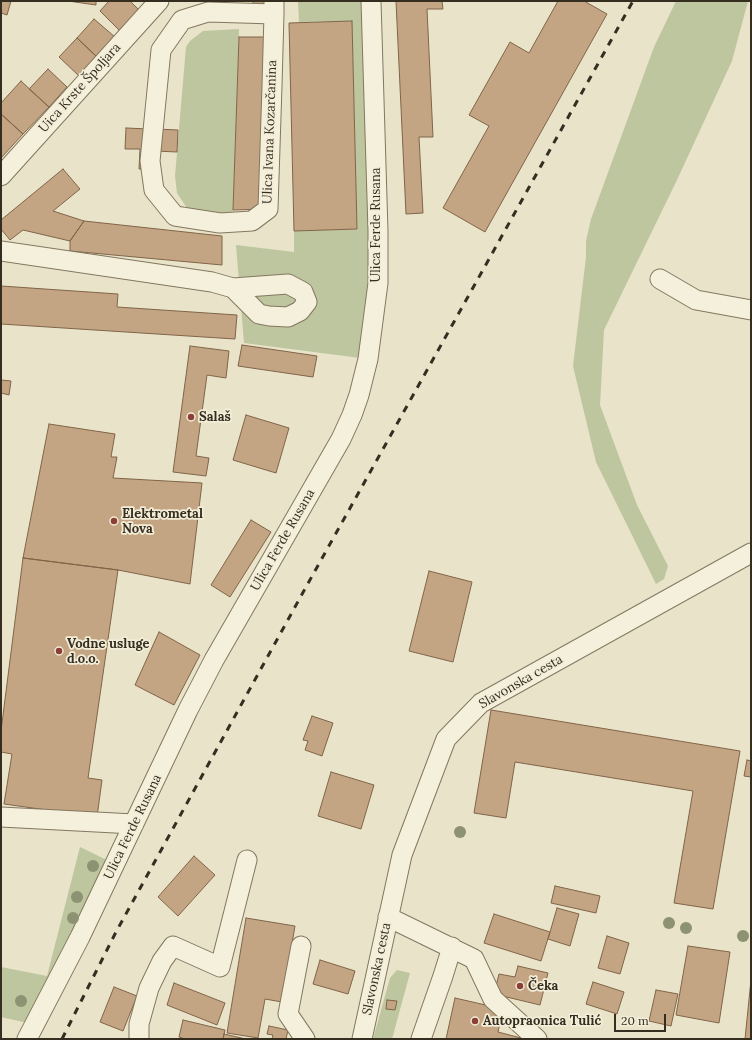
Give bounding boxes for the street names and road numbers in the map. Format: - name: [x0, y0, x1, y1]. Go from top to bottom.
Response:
- street label: Uica Krste Špoljara: [36, 40, 124, 136]
- street label: Ulica Ivana Kozarčanina: [260, 60, 280, 204]
- street label: Ulica Ferde Rusana: [368, 168, 384, 282]
- street label: Ulica Ferde Rusana: [247, 486, 319, 594]
- street label: Slavonska cesta: [476, 652, 566, 712]
- street label: Ulica Ferde Rusana: [101, 772, 165, 882]
- street label: Slavonska cesta: [360, 921, 394, 1017]

